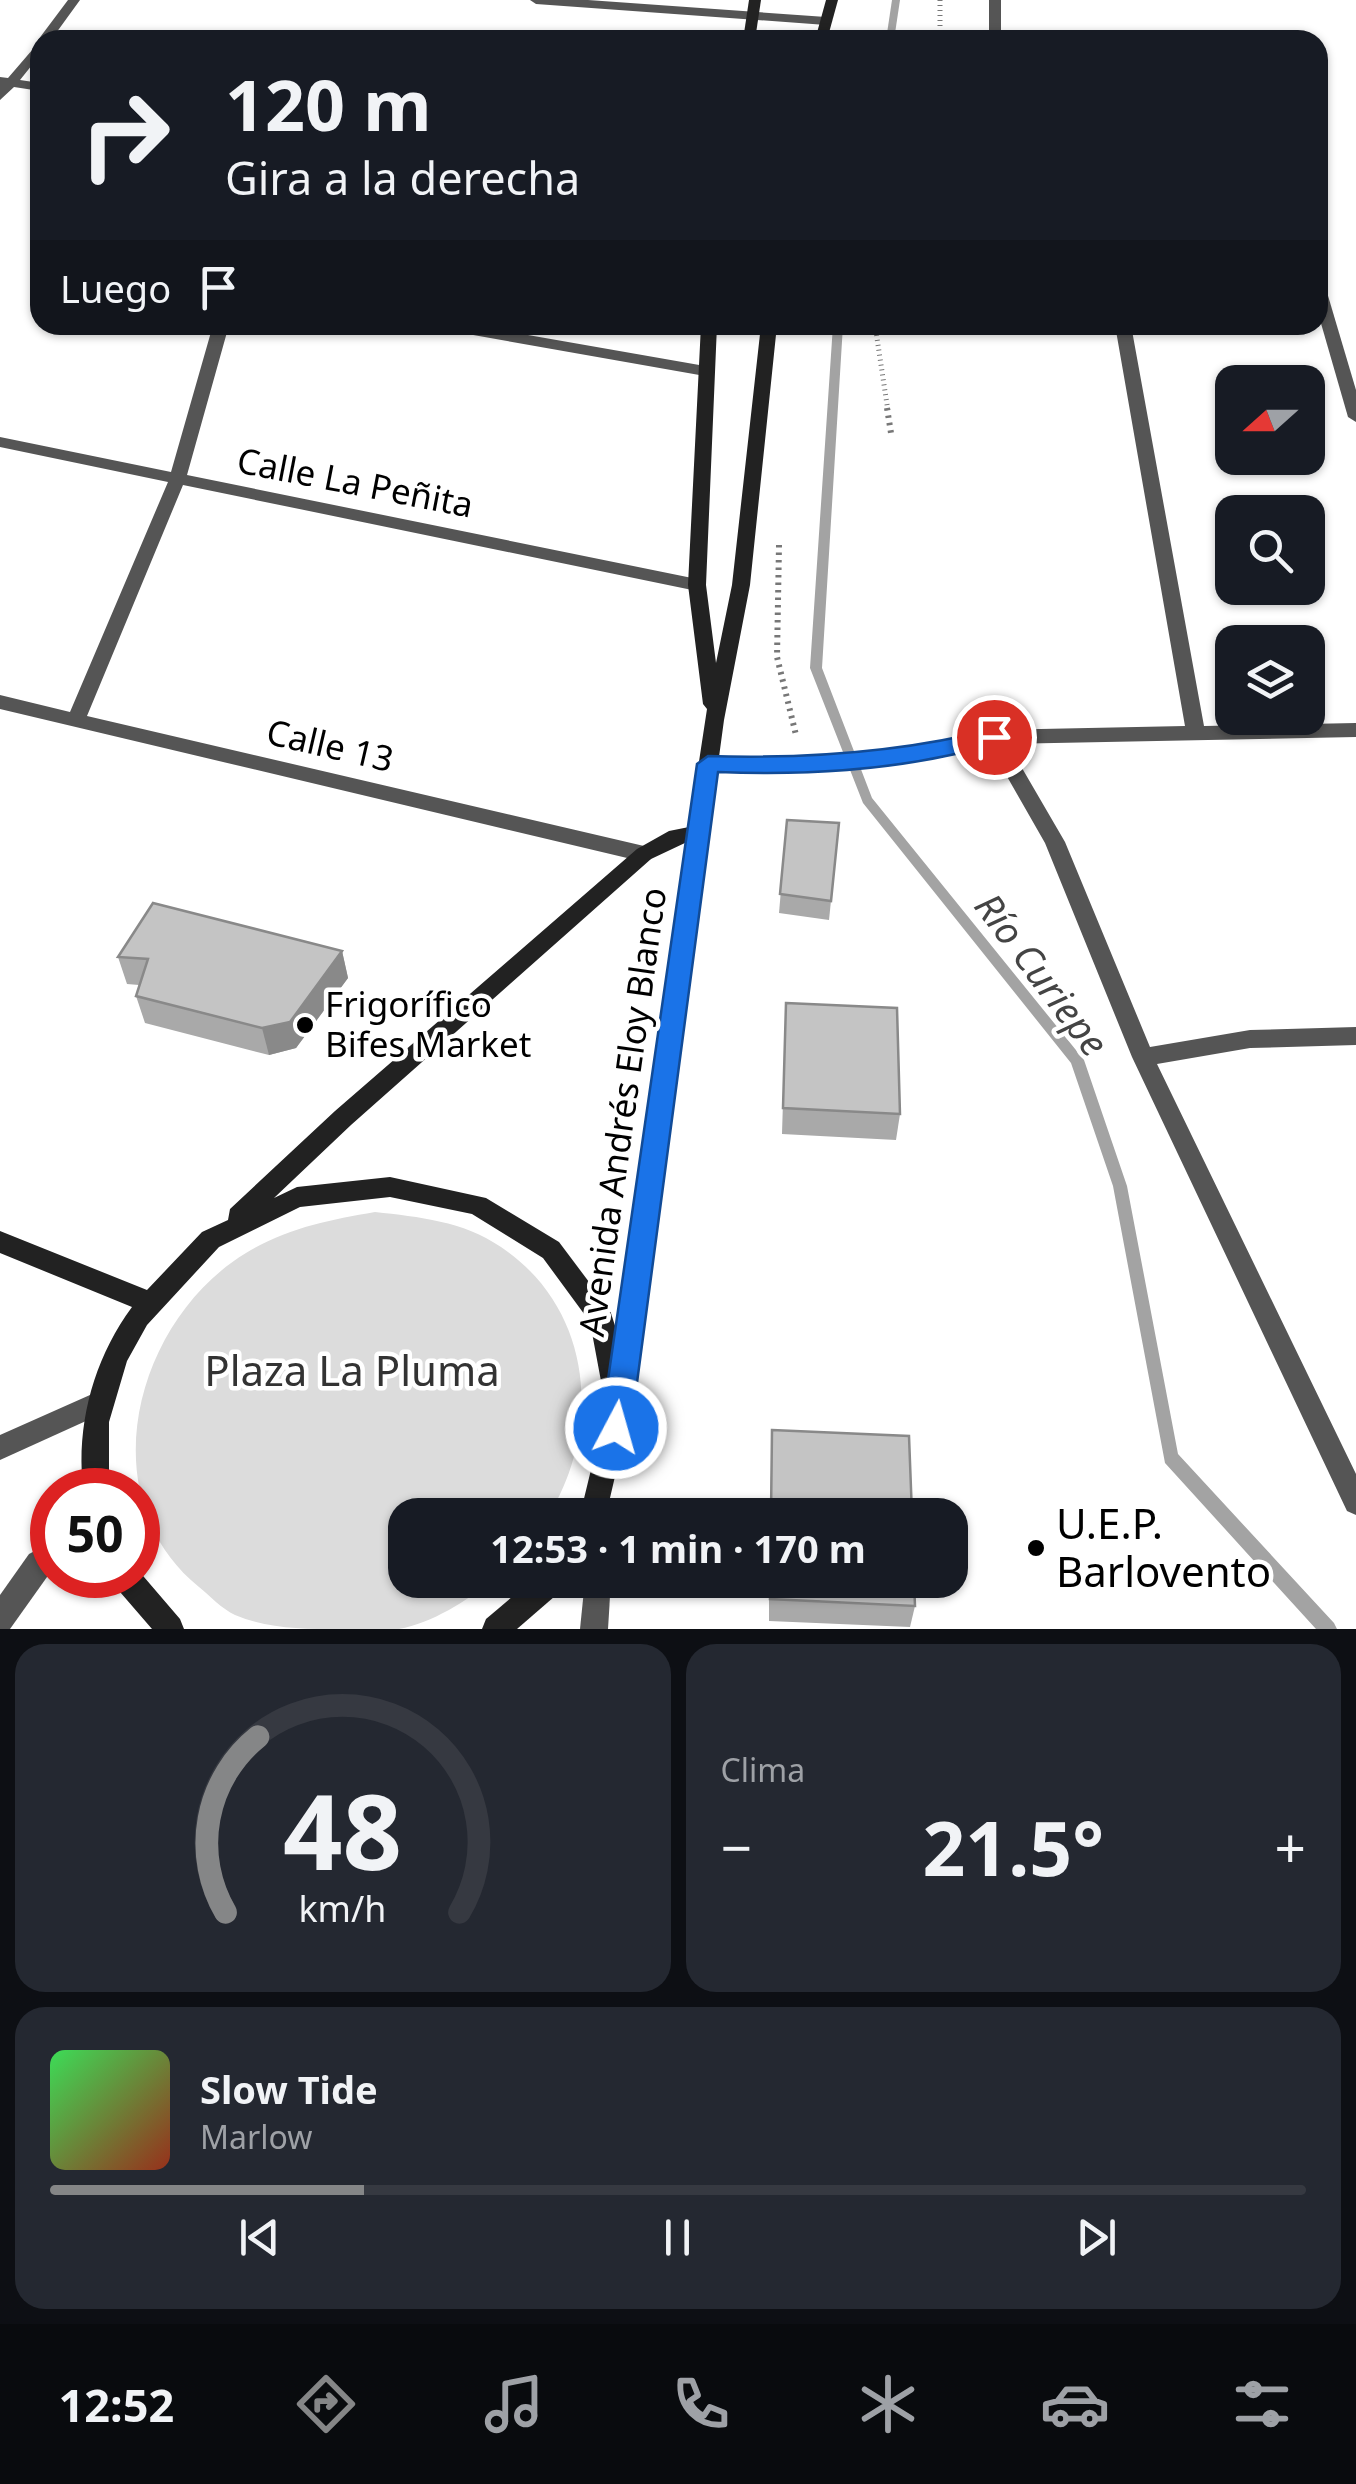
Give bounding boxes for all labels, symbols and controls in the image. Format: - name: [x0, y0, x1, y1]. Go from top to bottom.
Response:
- text: 120 m: [225, 56, 432, 152]
- icon: right: [60, 70, 190, 200]
- text: Gira a la derecha: [225, 147, 580, 208]
- icon: arrive: [191, 260, 246, 315]
- text: Luego: [60, 262, 171, 314]
- north arrow: [1215, 365, 1325, 475]
- map controls: [1215, 365, 1325, 735]
- street label: Calle La Peñita: [233, 436, 477, 527]
- button: search: [1215, 495, 1325, 605]
- button: layers: [1215, 625, 1325, 735]
- pin: [952, 695, 1037, 780]
- street label: Calle 13: [262, 707, 398, 782]
- icon: arrive: [967, 710, 1022, 765]
- water label: Río Curiepe: [964, 881, 1121, 1066]
- street label: Avenida Andrés Eloy Blanco: [567, 884, 676, 1339]
- place label: Frigorífico Bifes Market: [325, 980, 531, 1067]
- marker: Frigorífico Bifes Market: [294, 1014, 316, 1036]
- park label: Plaza La Pluma: [204, 1341, 500, 1398]
- position arrow: [564, 1376, 668, 1480]
- speed limit sign: 50: [30, 1468, 160, 1598]
- place label: U.E.P. Barlovento: [1056, 1494, 1271, 1599]
- text: 12:53 · 1 min · 170 m: [490, 1522, 866, 1574]
- marker: U.E.P. Barlovento: [1025, 1537, 1047, 1559]
- text: Clima: [721, 1748, 805, 1791]
- text: 48: [283, 1759, 402, 1900]
- text: 21.5°: [922, 1796, 1104, 1898]
- text: −: [721, 1809, 752, 1884]
- text: +: [1275, 1809, 1306, 1884]
- text: km/h: [299, 1884, 387, 1932]
- text: Slow Tide: [200, 2063, 378, 2115]
- text: Marlow: [200, 2115, 312, 2158]
- icon: previous: [232, 2210, 287, 2265]
- icon: pause: [650, 2210, 705, 2265]
- icon: next: [1069, 2210, 1124, 2265]
- icon: directions: [291, 2369, 361, 2439]
- icon: music: [479, 2369, 549, 2439]
- icon: phone: [666, 2369, 736, 2439]
- icon: climate: [853, 2369, 923, 2439]
- icon: car: [1040, 2369, 1110, 2439]
- icon: filters: [1227, 2369, 1297, 2439]
- text: 12:52: [59, 2374, 174, 2435]

